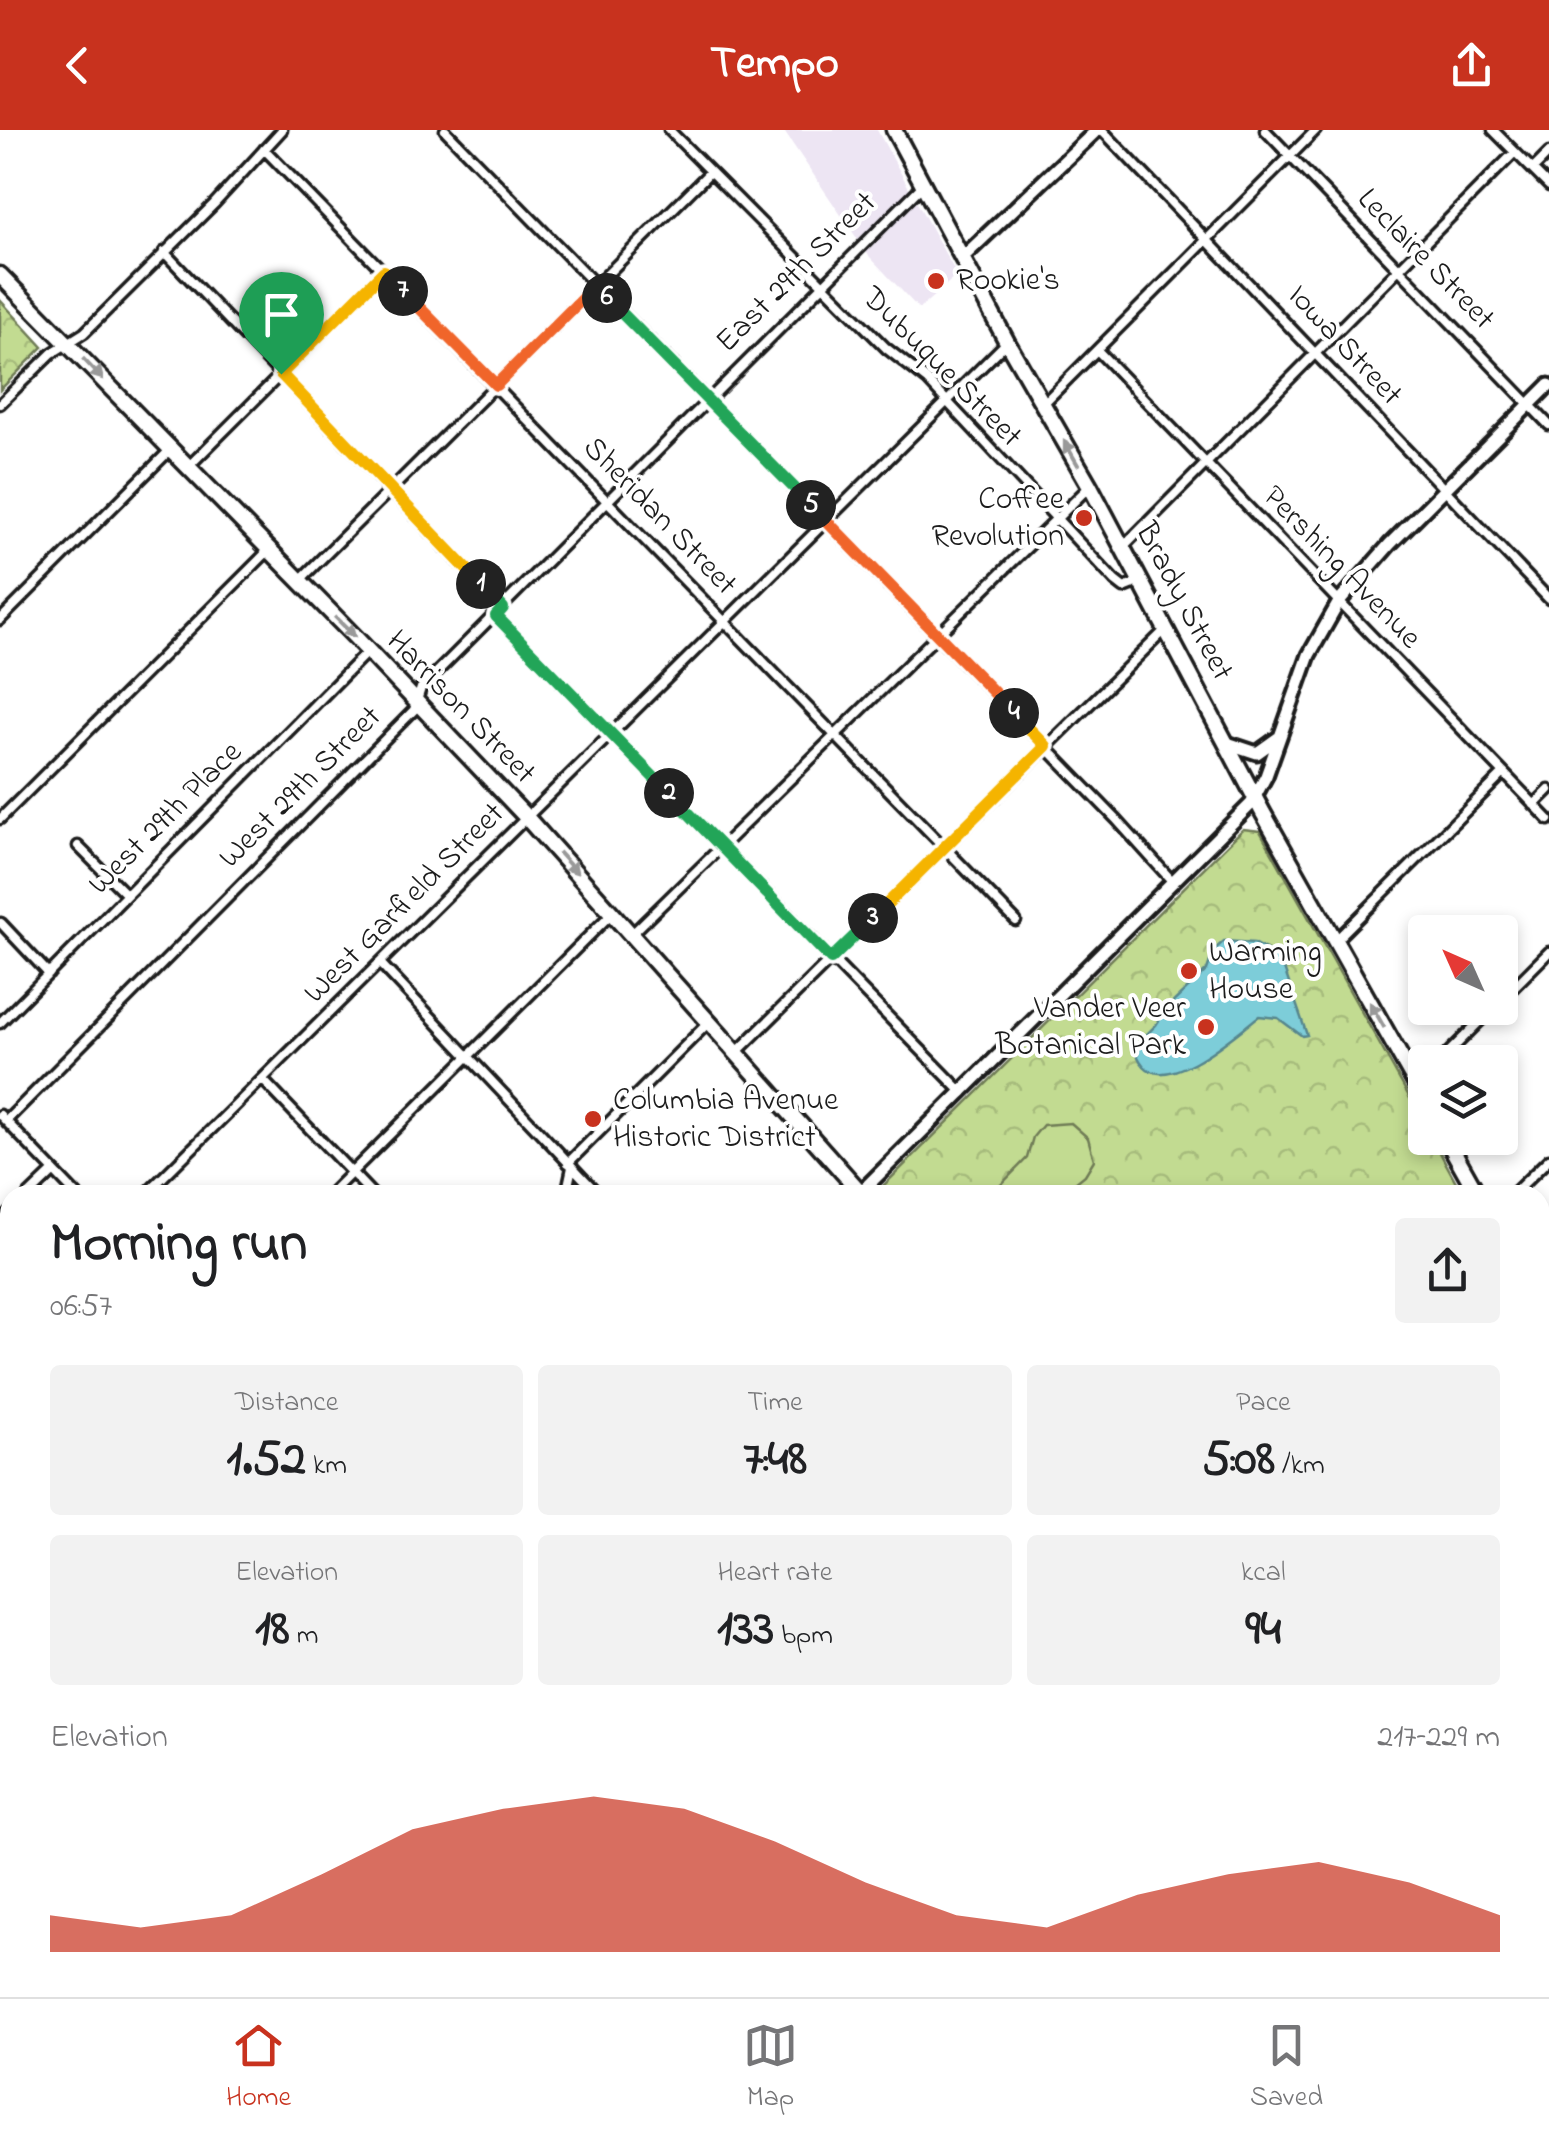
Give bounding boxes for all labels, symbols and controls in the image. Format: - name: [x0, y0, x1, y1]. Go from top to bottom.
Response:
- text: Tempo: [710, 32, 839, 98]
- icon: back: [50, 38, 105, 93]
- icon: share: [1444, 38, 1499, 93]
- street label: Leclaire Street: [1345, 178, 1505, 342]
- street label: East 29th Street: [705, 181, 889, 365]
- place label: Rookie's: [956, 258, 1060, 305]
- pin: 7: [378, 266, 428, 316]
- text: 7: [397, 270, 409, 311]
- marker: Rookie's: [925, 270, 947, 292]
- pin: [239, 272, 324, 375]
- pin: 6: [582, 273, 632, 323]
- street label: Iowa Street: [1275, 275, 1413, 417]
- street label: Dubuque Street: [849, 276, 1032, 459]
- text: 6: [601, 277, 613, 318]
- icon: arrive: [254, 287, 309, 342]
- one-way arrow: [81, 357, 104, 381]
- street label: Sheridan Street: [571, 427, 747, 607]
- one-way arrow: [1063, 439, 1080, 467]
- street label: Pershing Avenue: [1250, 475, 1432, 661]
- place label: Coffee Revolution: [931, 477, 1065, 561]
- pin: 5: [786, 480, 836, 530]
- text: 5: [803, 484, 819, 525]
- marker: Coffee Revolution: [1073, 507, 1095, 529]
- street label: Brady Street: [1121, 514, 1245, 690]
- pin: 1: [456, 559, 506, 609]
- text: 1: [477, 563, 485, 604]
- one-way arrow: [332, 614, 356, 638]
- street label: Harrison Street: [374, 620, 546, 796]
- pin: 4: [989, 688, 1039, 738]
- text: 4: [1008, 692, 1020, 733]
- street label: West 29th Street: [209, 695, 394, 880]
- street label: West 29th Place: [78, 731, 254, 907]
- pin: 2: [644, 768, 694, 818]
- text: 2: [662, 772, 676, 813]
- street label: West Garfield Street: [293, 792, 517, 1016]
- one-way arrow: [556, 850, 578, 875]
- pin: 3: [848, 893, 898, 943]
- text: 3: [867, 897, 879, 938]
- north arrow: [1408, 915, 1518, 1025]
- map controls: [1408, 915, 1518, 1155]
- place label: Warming House: [1209, 930, 1322, 1014]
- marker: Warming House: [1178, 960, 1200, 982]
- place label: Vander Veer Botanical Park: [995, 986, 1187, 1070]
- one-way arrow: [1368, 1001, 1386, 1029]
- marker: Vander Veer Botanical Park: [1195, 1016, 1217, 1038]
- button: layers: [1408, 1045, 1518, 1155]
- place label: Columbia Avenue Historic District: [613, 1078, 839, 1162]
- marker: Columbia Avenue Historic District: [582, 1108, 604, 1130]
- text: Morning run: [50, 1206, 307, 1286]
- button: share: [1395, 1218, 1500, 1323]
- text: 06:57: [50, 1284, 112, 1331]
- text: Distance: [235, 1383, 338, 1424]
- text: Time: [747, 1383, 803, 1424]
- text: Pace: [1236, 1383, 1291, 1424]
- text: 1.52: [226, 1424, 306, 1497]
- text: 7:48: [743, 1424, 807, 1497]
- text: 5:08: [1202, 1424, 1275, 1497]
- text: km: [306, 1446, 347, 1487]
- text: /km: [1275, 1446, 1325, 1487]
- text: Elevation: [235, 1553, 338, 1594]
- text: Heart rate: [718, 1553, 832, 1594]
- text: kcal: [1241, 1553, 1286, 1594]
- text: 18: [255, 1594, 290, 1667]
- text: 133: [717, 1594, 774, 1667]
- text: 94: [1246, 1594, 1281, 1667]
- text: m: [290, 1616, 318, 1657]
- text: bpm: [774, 1616, 833, 1657]
- text: Elevation: [50, 1715, 168, 1762]
- text: 217–229 m: [1377, 1715, 1500, 1762]
- tab: Home: [226, 2018, 291, 2119]
- tab: Map: [743, 2018, 798, 2119]
- tab: Saved: [1250, 2018, 1323, 2119]

